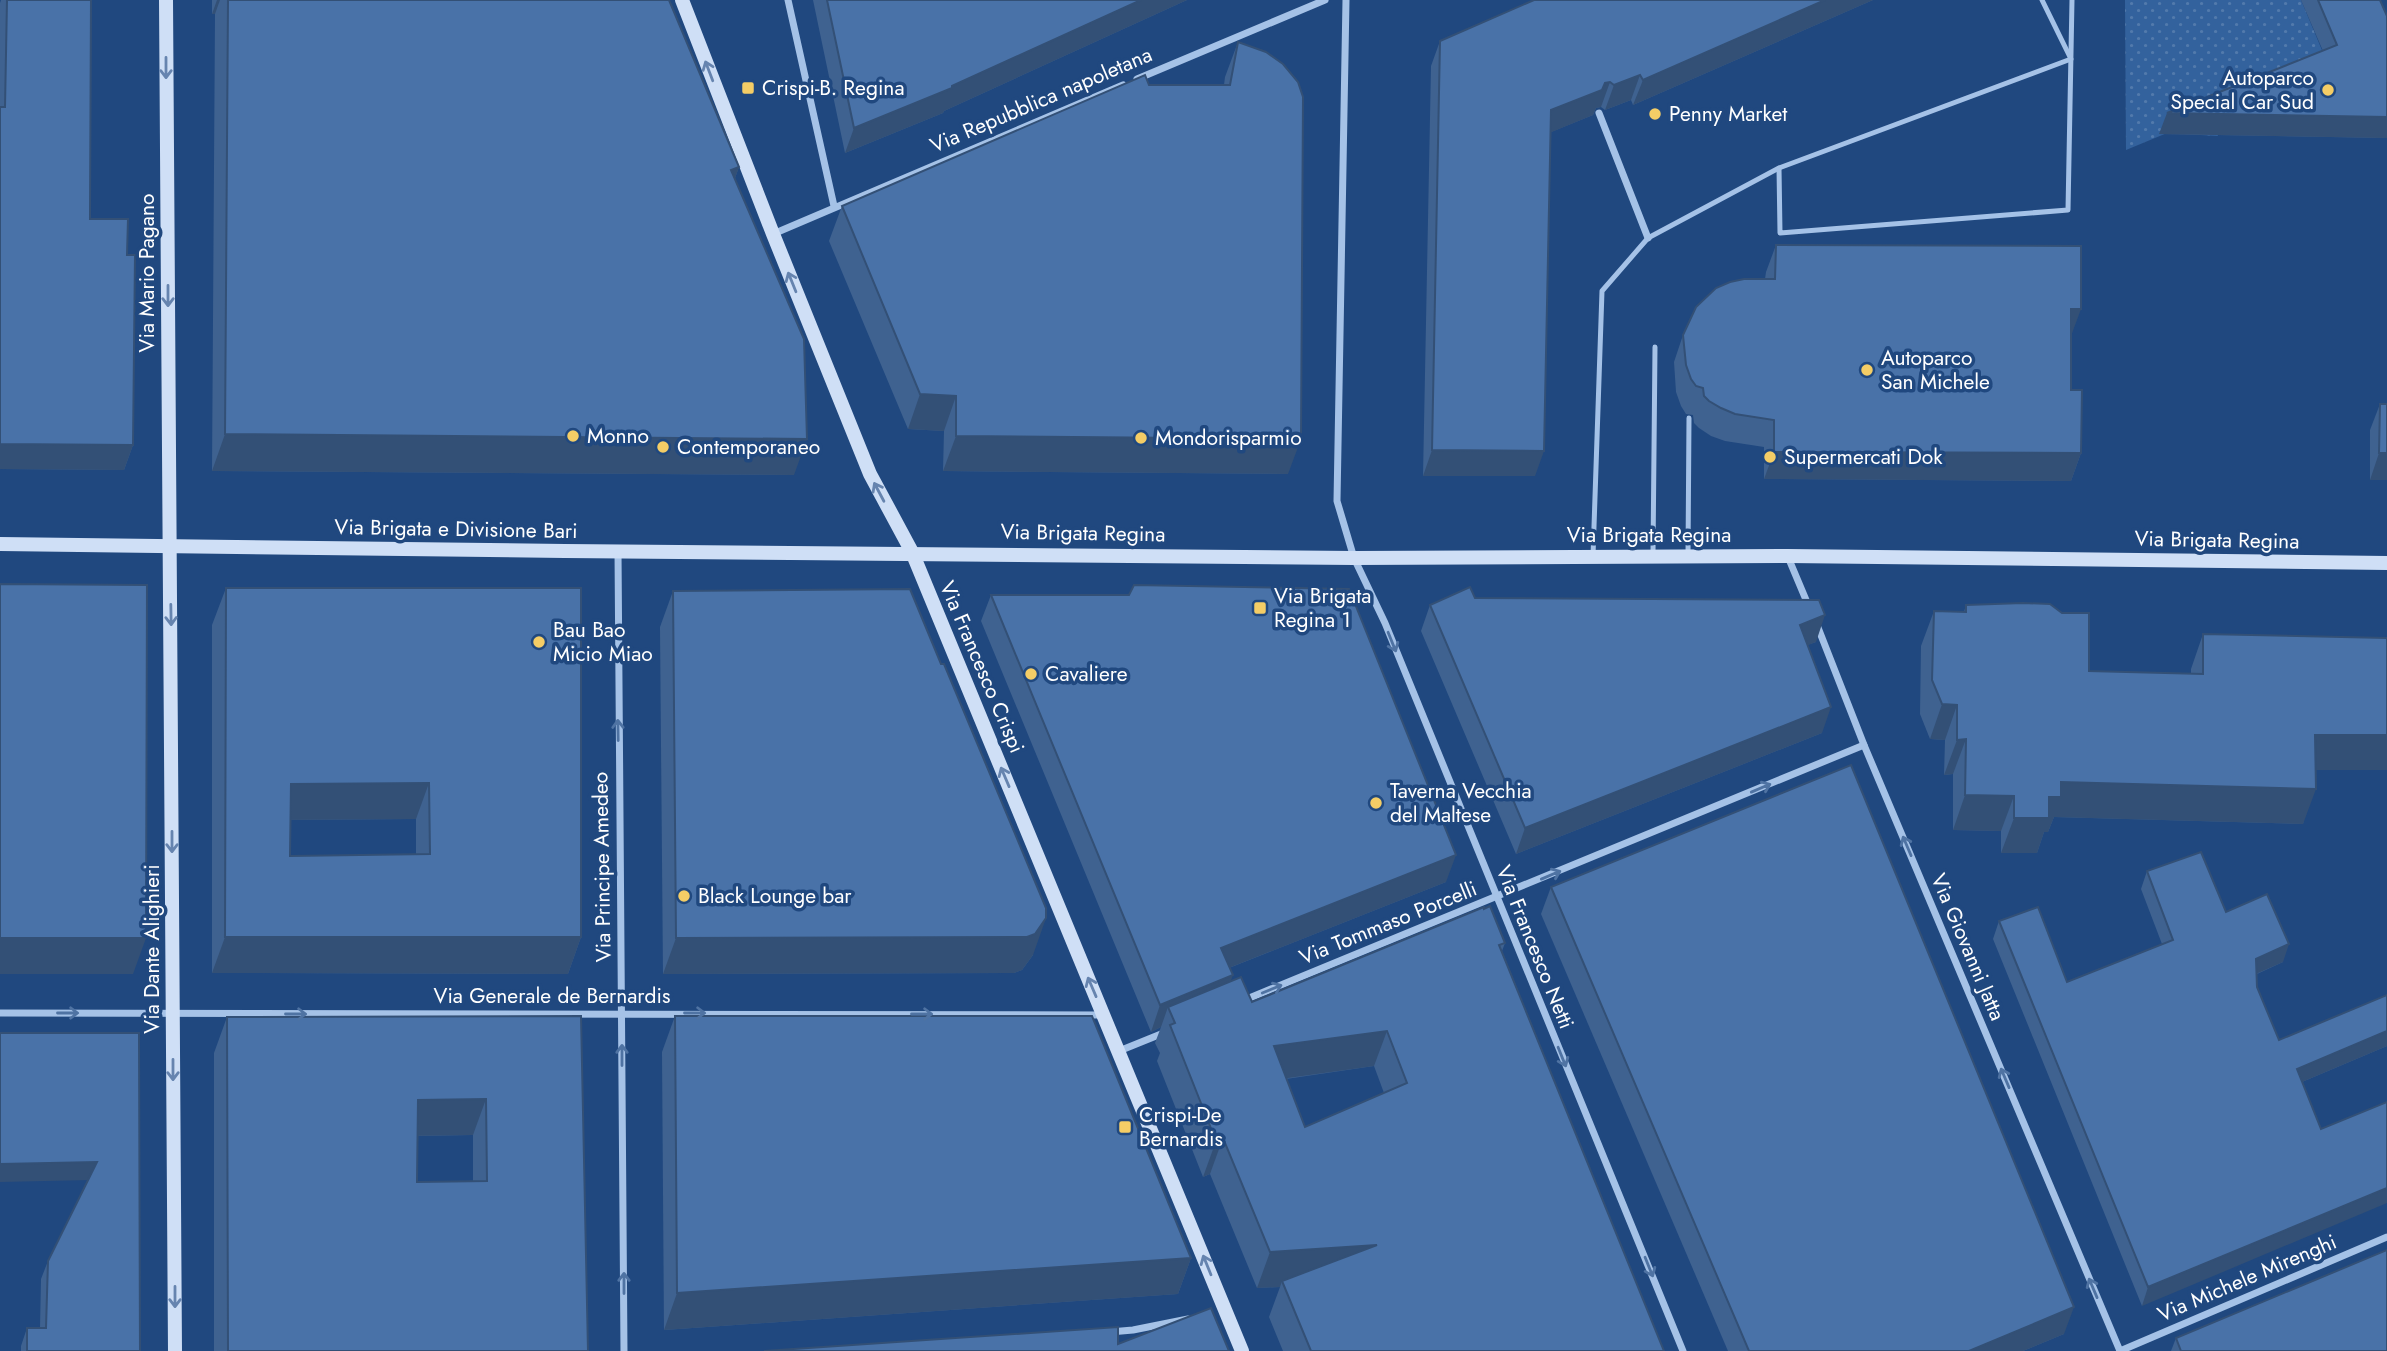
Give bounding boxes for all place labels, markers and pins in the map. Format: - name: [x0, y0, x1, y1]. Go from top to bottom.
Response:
- place label: Autoparco Special Car Sud: [2170, 63, 2314, 117]
- place label: Crispi-B. Regina: [762, 73, 905, 103]
- marker: Crispi-B. Regina: [740, 80, 756, 96]
- marker: Autoparco Special Car Sud: [2320, 82, 2336, 98]
- place label: Penny Market: [1669, 99, 1787, 129]
- marker: Penny Market: [1647, 106, 1663, 122]
- place label: Autoparco San Michele: [1881, 343, 1990, 397]
- marker: Autoparco San Michele: [1859, 362, 1875, 378]
- place label: Monno: [587, 421, 649, 451]
- place label: Mondorisparmio: [1155, 423, 1302, 453]
- marker: Monno: [565, 428, 581, 444]
- marker: Mondorisparmio: [1133, 430, 1149, 446]
- place label: Contemporaneo: [677, 432, 820, 462]
- marker: Contemporaneo: [655, 439, 671, 455]
- place label: Supermercati Dok: [1784, 442, 1943, 472]
- marker: Supermercati Dok: [1762, 449, 1778, 465]
- place label: Via Brigata Regina 1: [1274, 581, 1371, 635]
- marker: Via Brigata Regina 1: [1252, 600, 1268, 616]
- place label: Bau Bao Micio Miao: [553, 615, 653, 669]
- marker: Bau Bao Micio Miao: [531, 634, 547, 650]
- place label: Cavaliere: [1045, 659, 1128, 689]
- marker: Cavaliere: [1023, 666, 1039, 682]
- place label: Taverna Vecchia del Maltese: [1390, 776, 1532, 830]
- marker: Taverna Vecchia del Maltese: [1368, 795, 1384, 811]
- place label: Black Lounge bar: [698, 881, 852, 911]
- marker: Black Lounge bar: [676, 888, 692, 904]
- place label: Crispi-De Bernardis: [1139, 1100, 1223, 1154]
- marker: Crispi-De Bernardis: [1117, 1119, 1133, 1135]

